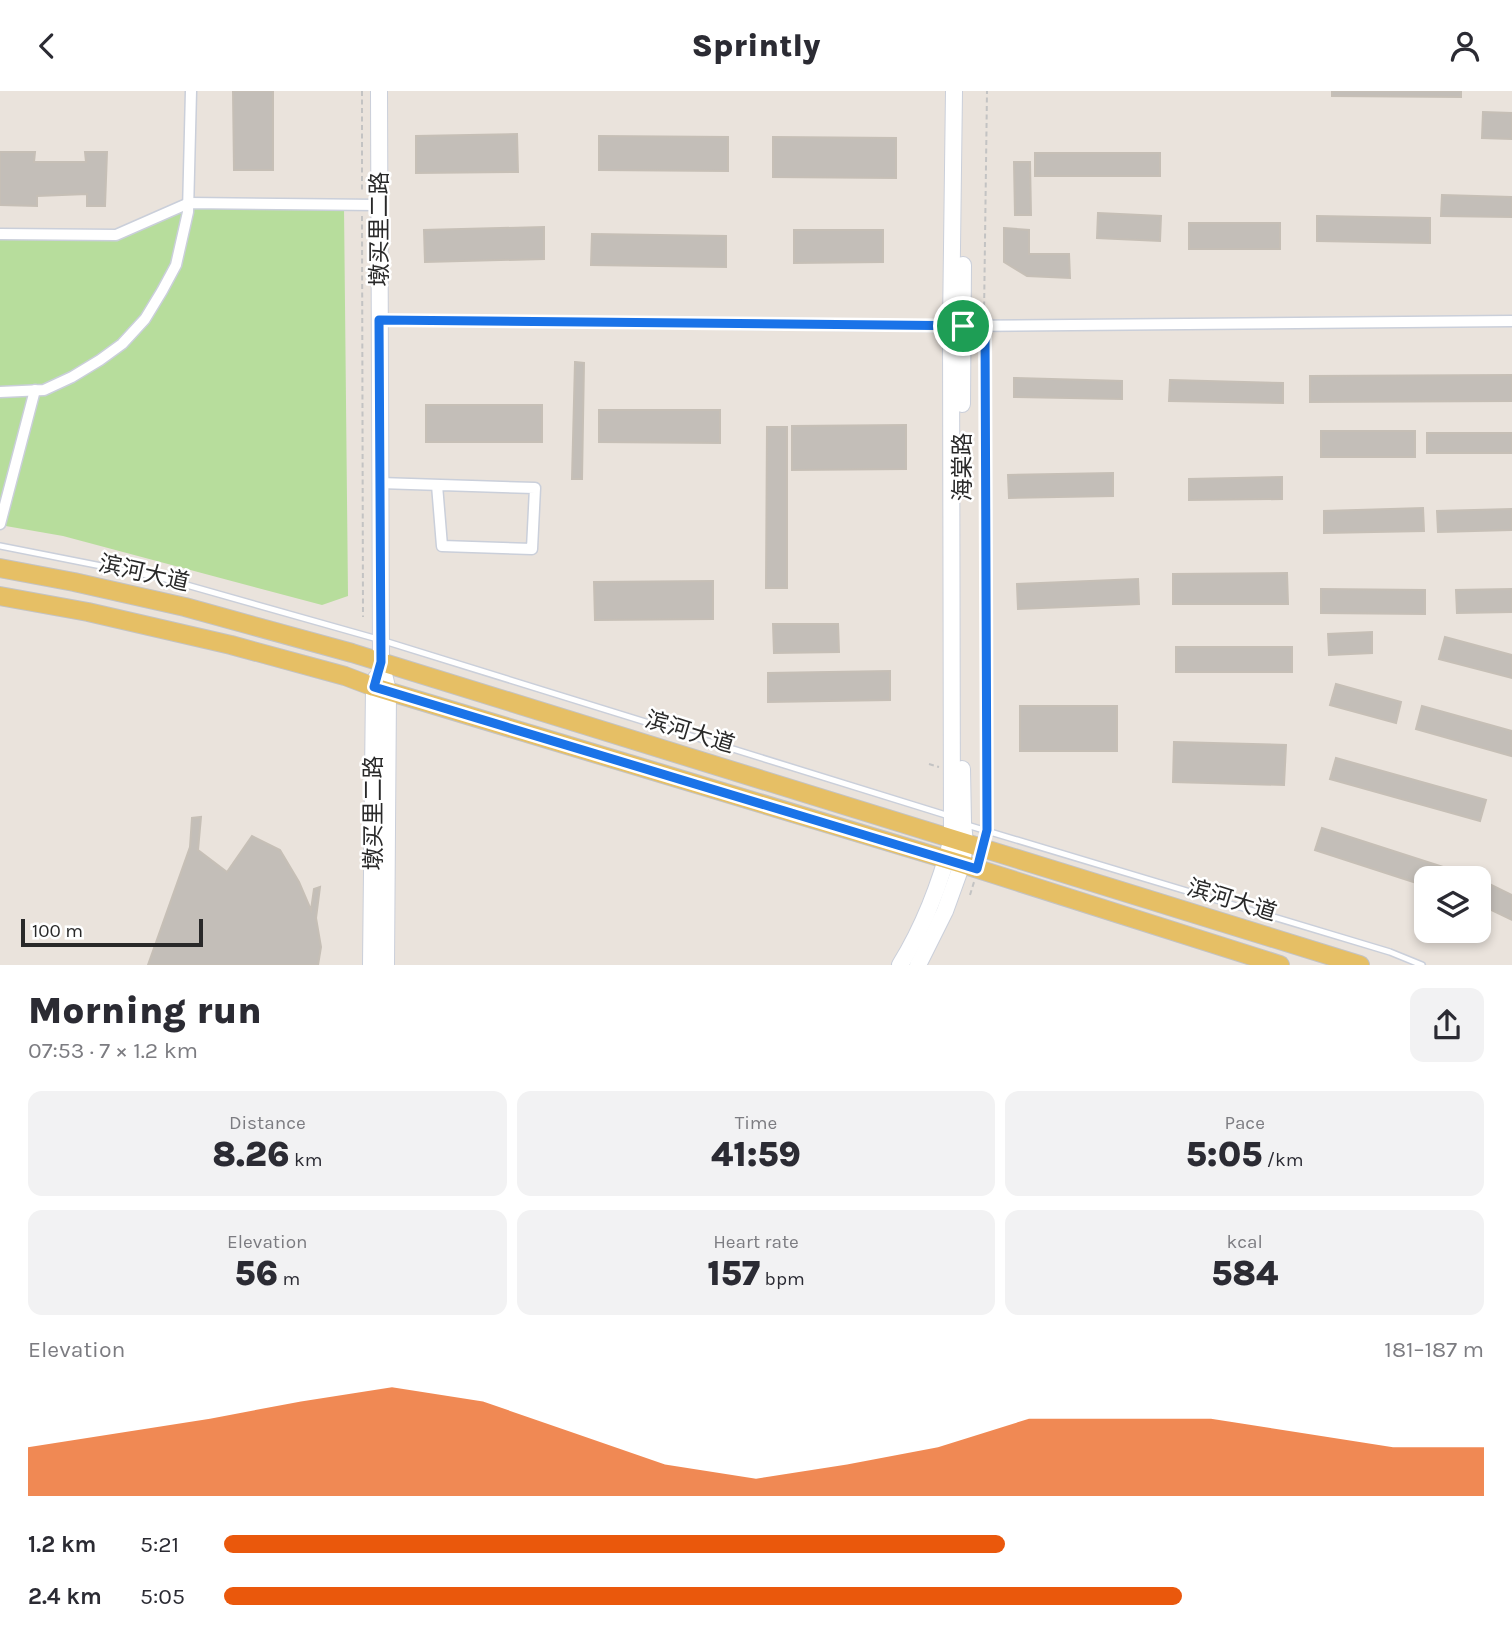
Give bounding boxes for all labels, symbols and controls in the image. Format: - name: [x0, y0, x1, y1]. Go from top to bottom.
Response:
- icon: back: [28, 27, 66, 65]
- text: Sprintly: [692, 27, 820, 64]
- icon: person: [1446, 27, 1484, 65]
- street label: 墩买里二路: [366, 172, 393, 287]
- pin: [933, 296, 993, 356]
- icon: arrive: [944, 307, 982, 345]
- street label: 海棠路: [949, 433, 976, 502]
- street label: 滨河大道: [96, 549, 192, 597]
- street label: 滨河大道: [642, 706, 738, 758]
- street label: 墩买里二路: [360, 756, 387, 871]
- map controls: [1414, 866, 1491, 943]
- button: layers: [1414, 866, 1491, 943]
- street label: 滨河大道: [1184, 874, 1280, 926]
- scale bar: [21, 916, 203, 948]
- text: 100 m: [32, 920, 83, 942]
- text: Morning run: [28, 988, 262, 1033]
- button: share: [1410, 988, 1484, 1062]
- text: 07:53 · 7 × 1.2 km: [28, 1037, 198, 1064]
- text: Distance: [229, 1112, 306, 1134]
- text: Time: [735, 1112, 777, 1134]
- text: Pace: [1224, 1112, 1265, 1134]
- text: 8.26: [212, 1134, 289, 1175]
- text: 41:59: [711, 1134, 801, 1175]
- text: 5:05: [1186, 1134, 1262, 1175]
- text: km: [289, 1149, 322, 1171]
- text: /km: [1262, 1149, 1304, 1171]
- text: Elevation: [227, 1231, 308, 1253]
- text: Heart rate: [713, 1231, 799, 1253]
- text: kcal: [1227, 1231, 1263, 1253]
- text: 56: [234, 1253, 278, 1294]
- text: 157: [707, 1253, 760, 1294]
- text: 584: [1211, 1253, 1278, 1294]
- text: m: [278, 1268, 300, 1290]
- text: bpm: [760, 1268, 805, 1290]
- text: Elevation: [28, 1336, 125, 1363]
- text: 181–187 m: [1384, 1336, 1484, 1363]
- text: 1.2 km: [28, 1531, 96, 1558]
- text: 5:21: [140, 1531, 179, 1558]
- text: 2.4 km: [28, 1583, 102, 1610]
- text: 5:05: [140, 1583, 185, 1610]

